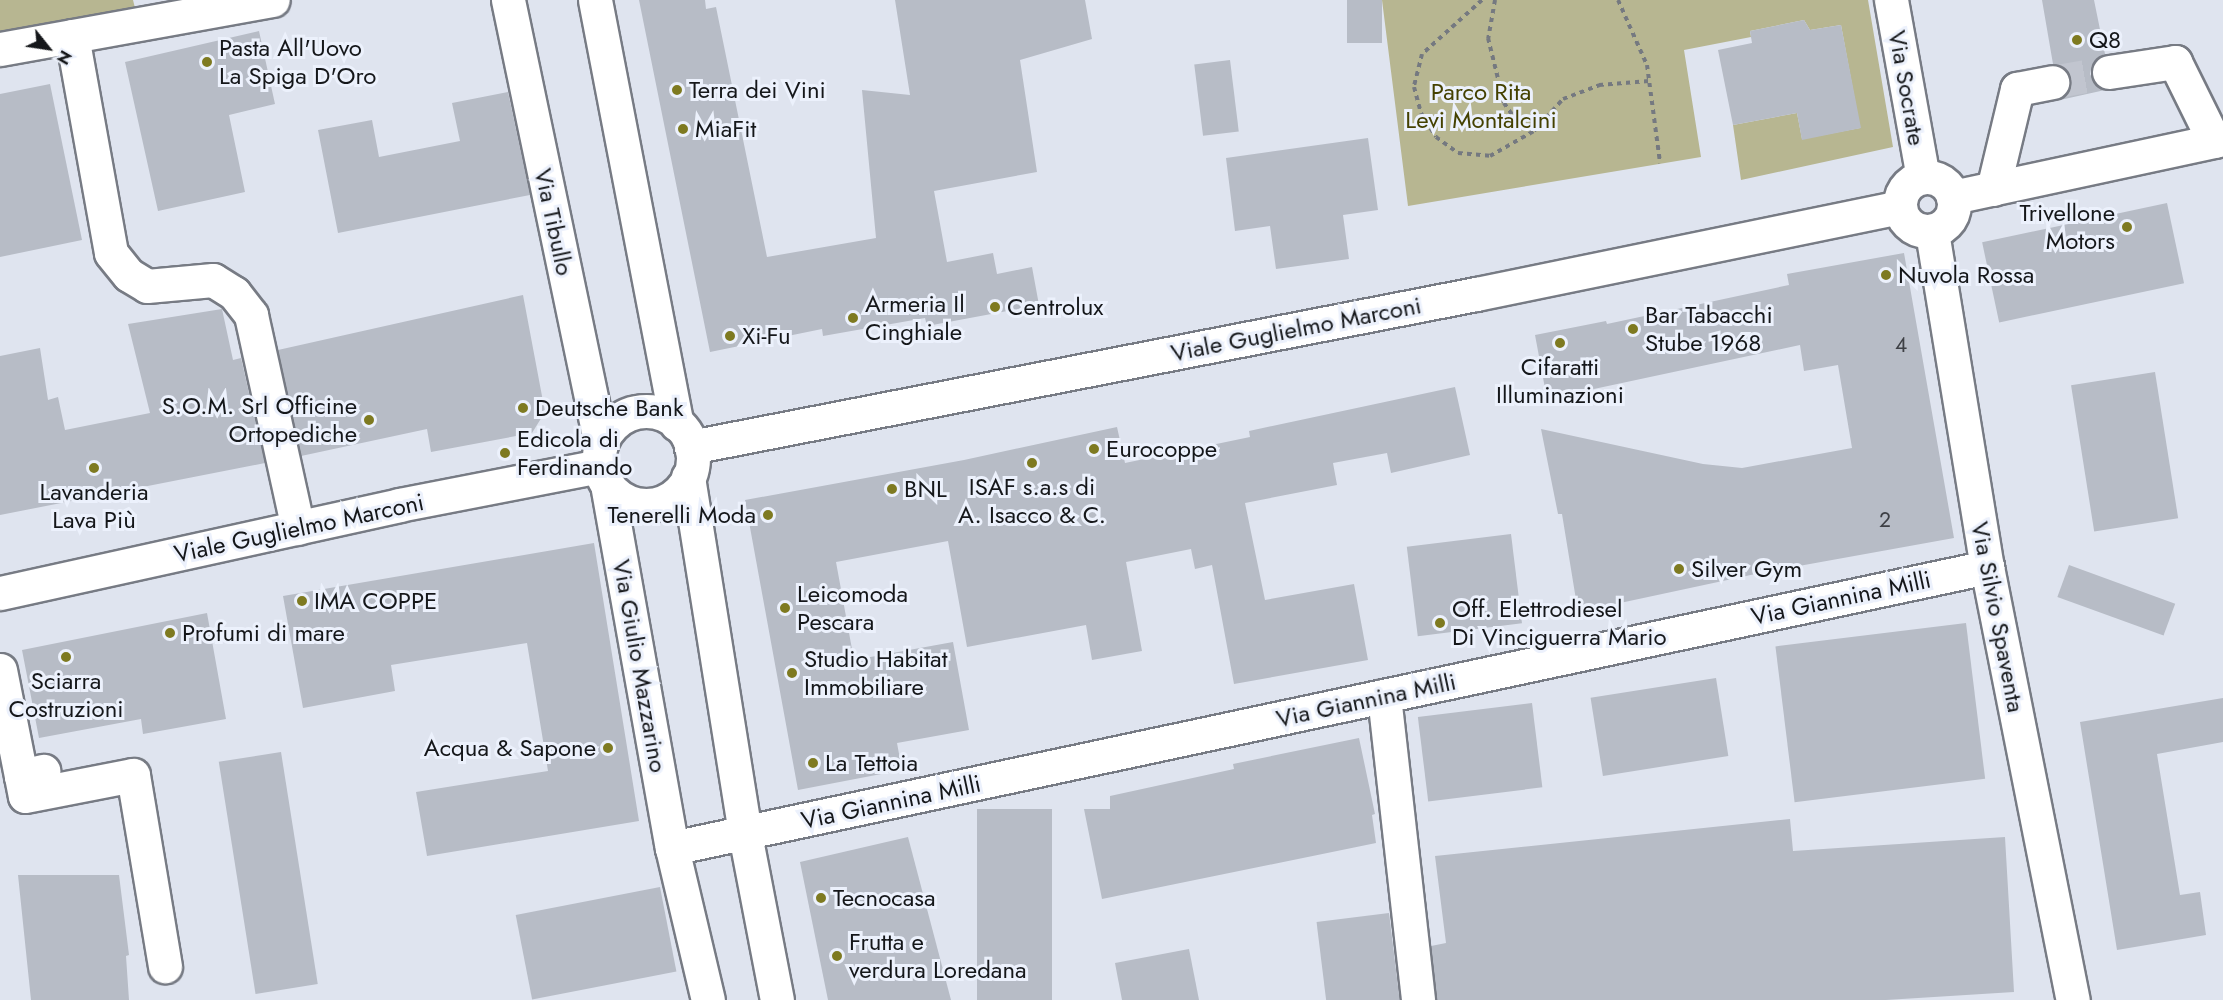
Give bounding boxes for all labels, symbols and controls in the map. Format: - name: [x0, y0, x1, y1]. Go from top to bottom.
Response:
- north arrow: [18, 18, 78, 78]
- place label: Q8: [2089, 26, 2121, 54]
- street label: Via Socrate: [1883, 28, 1931, 148]
- marker: Q8: [2070, 33, 2084, 47]
- place label: Pasta All'Uovo La Spiga D'Oro: [219, 34, 376, 90]
- text: N: [51, 46, 77, 69]
- marker: Pasta All'Uovo La Spiga D'Oro: [200, 55, 214, 69]
- place label: Terra dei Vini: [689, 76, 826, 104]
- park label: Parco Rita Levi Montalcini: [1405, 78, 1557, 134]
- marker: Terra dei Vini: [670, 83, 684, 97]
- place label: MiaFit: [695, 115, 756, 143]
- marker: MiaFit: [676, 122, 690, 136]
- street label: Via Tibullo: [529, 166, 579, 278]
- place label: Trivellone Motors: [2020, 199, 2115, 255]
- marker: Trivellone Motors: [2120, 220, 2134, 234]
- place label: Nuvola Rossa: [1898, 261, 2034, 289]
- marker: Nuvola Rossa: [1879, 268, 1893, 282]
- place label: Armeria Il Cinghiale: [865, 290, 965, 346]
- street label: Viale Guglielmo Marconi: [1168, 291, 1424, 367]
- place label: Centrolux: [1007, 293, 1103, 321]
- marker: Centrolux: [988, 300, 1002, 314]
- place label: Bar Tabacchi Stube 1968: [1645, 301, 1773, 357]
- marker: Armeria Il Cinghiale: [846, 311, 860, 325]
- place label: Xi-Fu: [742, 322, 791, 350]
- marker: Bar Tabacchi Stube 1968: [1626, 322, 1640, 336]
- marker: Xi-Fu: [723, 329, 737, 343]
- house number: 4: [1895, 332, 1907, 358]
- marker: Cifaratti Illuminazioni: [1553, 336, 1567, 350]
- place label: Cifaratti Illuminazioni: [1496, 353, 1624, 409]
- place label: S.O.M. Srl Officine Ortopediche: [162, 392, 357, 448]
- place label: Deutsche Bank: [535, 394, 683, 422]
- marker: Deutsche Bank: [516, 401, 530, 415]
- marker: S.O.M. Srl Officine Ortopediche: [362, 413, 376, 427]
- place label: Edicola di Ferdinando: [517, 425, 632, 481]
- place label: Eurocoppe: [1106, 435, 1217, 463]
- marker: Eurocoppe: [1087, 442, 1101, 456]
- marker: Edicola di Ferdinando: [498, 446, 512, 460]
- marker: ISAF s.a.s di A. Isacco & C.: [1025, 456, 1039, 470]
- marker: Lavanderia Lava Più: [87, 461, 101, 475]
- place label: ISAF s.a.s di A. Isacco & C.: [958, 473, 1106, 529]
- place label: BNL: [904, 475, 947, 503]
- place label: Lavanderia Lava Più: [40, 478, 148, 534]
- marker: BNL: [885, 482, 899, 496]
- street label: Viale Guglielmo Marconi: [172, 487, 426, 569]
- place label: Tenerelli Moda: [607, 501, 756, 529]
- house number: 2: [1879, 507, 1891, 533]
- marker: Tenerelli Moda: [761, 508, 775, 522]
- street label: Via Silvio Spaventa: [1965, 519, 2031, 715]
- place label: Silver Gym: [1691, 555, 1802, 583]
- street label: Via Giulio Mazzarino: [607, 557, 673, 775]
- marker: Silver Gym: [1672, 562, 1686, 576]
- street label: Via Giannina Milli: [1749, 565, 1933, 631]
- place label: Leicomoda Pescara: [797, 580, 908, 636]
- place label: IMA COPPE: [314, 587, 437, 615]
- marker: IMA COPPE: [295, 594, 309, 608]
- place label: Off. Elettrodiesel Di Vinciguerra Mario: [1452, 595, 1667, 651]
- marker: Leicomoda Pescara: [778, 601, 792, 615]
- marker: Off. Elettrodiesel Di Vinciguerra Mario: [1433, 616, 1447, 630]
- place label: Profumi di mare: [182, 619, 345, 647]
- marker: Profumi di mare: [163, 626, 177, 640]
- place label: Studio Habitat Immobiliare: [804, 645, 947, 701]
- marker: Sciarra Costruzioni: [59, 650, 73, 664]
- marker: Studio Habitat Immobiliare: [785, 666, 799, 680]
- place label: Sciarra Costruzioni: [8, 667, 124, 723]
- street label: Via Giannina Milli: [1274, 667, 1458, 733]
- place label: Acqua & Sapone: [424, 734, 596, 762]
- marker: Acqua & Sapone: [601, 741, 615, 755]
- place label: La Tettoia: [825, 749, 918, 777]
- marker: La Tettoia: [806, 756, 820, 770]
- street label: Via Giannina Milli: [799, 769, 983, 835]
- place label: Tecnocasa: [833, 884, 936, 912]
- marker: Tecnocasa: [814, 891, 828, 905]
- place label: Frutta e verdura Loredana: [849, 928, 1027, 984]
- marker: Frutta e verdura Loredana: [830, 949, 844, 963]

